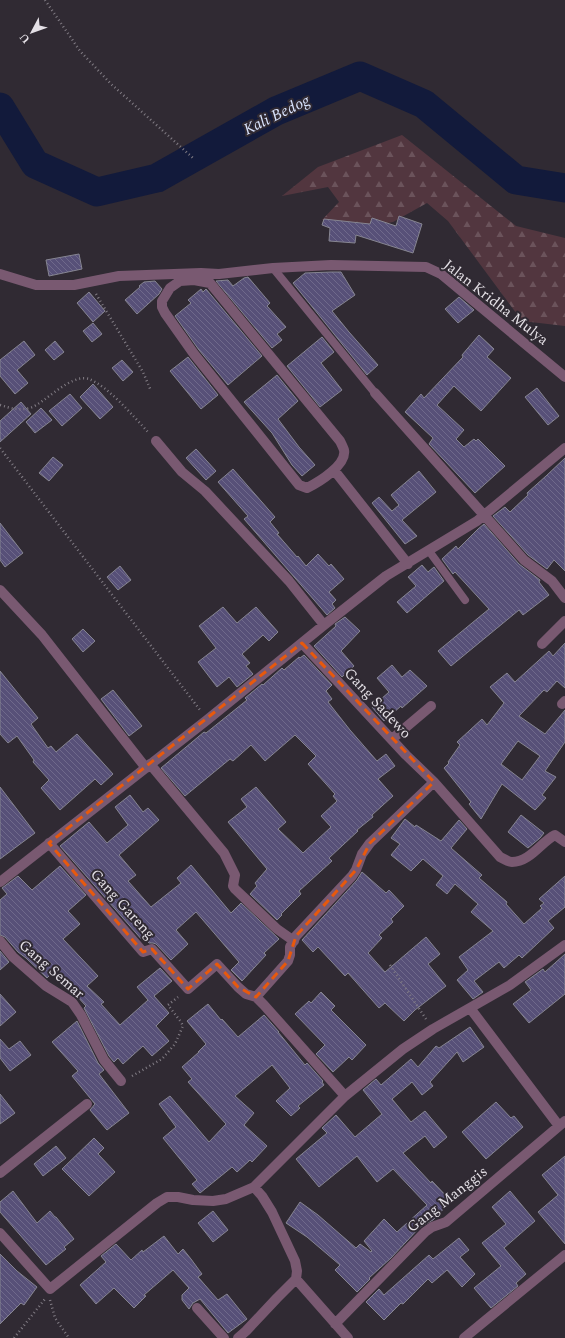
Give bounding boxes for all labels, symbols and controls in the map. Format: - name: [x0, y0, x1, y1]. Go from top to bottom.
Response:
- north arrow: [12, 12, 52, 52]
- text: U: [15, 29, 34, 47]
- water label: Kali Bedog: [239, 88, 314, 141]
- street label: Jalan Kridha Mulya: [438, 254, 554, 351]
- street label: Gang Sadewo: [339, 663, 417, 744]
- street label: Gang Gareng: [85, 864, 161, 945]
- street label: Gang Semar: [14, 934, 90, 1005]
- street label: Gang Manggis: [402, 1160, 493, 1238]

